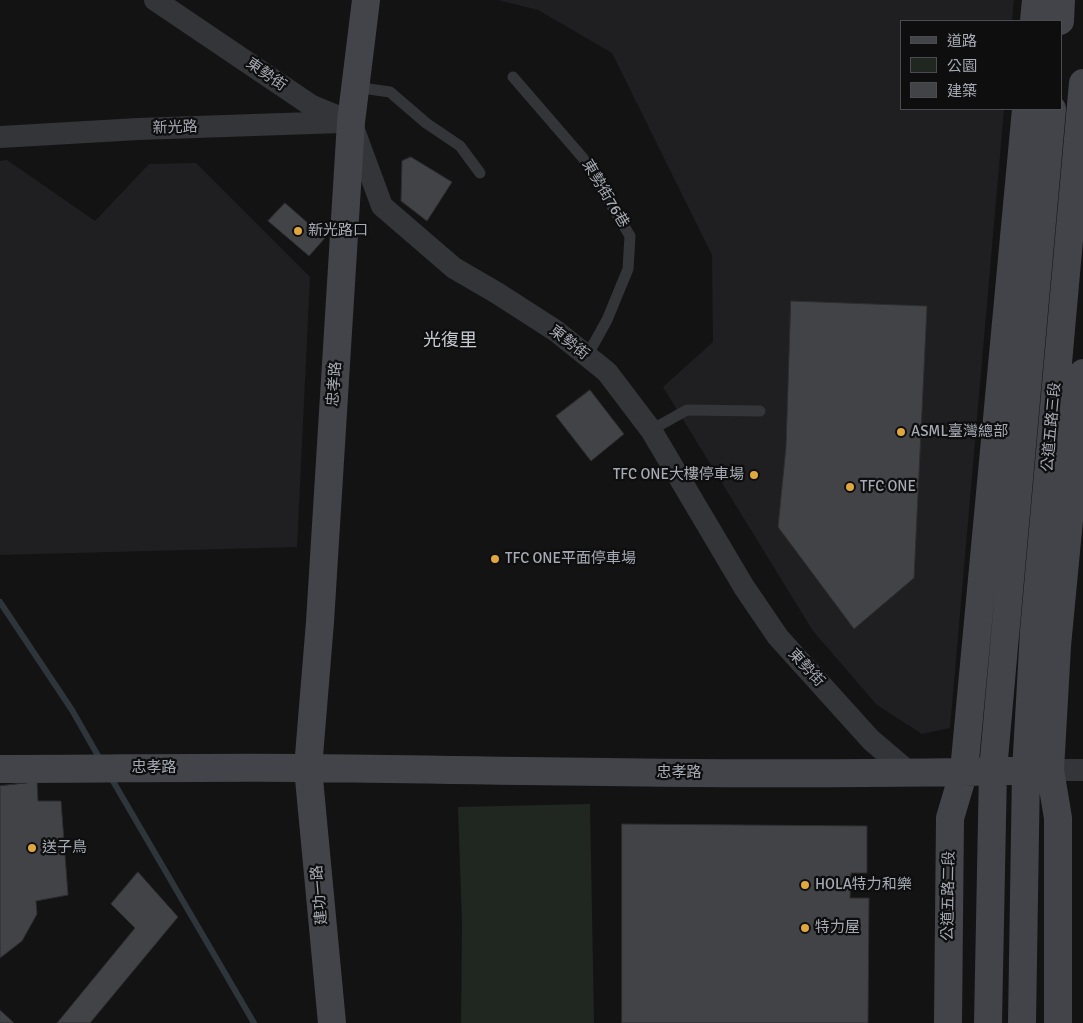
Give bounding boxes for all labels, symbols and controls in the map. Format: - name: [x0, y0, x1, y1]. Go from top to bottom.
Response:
- legend: [900, 20, 1063, 110]
- text: 道路: [947, 32, 977, 50]
- street label: 東勢街: [242, 55, 290, 95]
- text: 公園: [947, 57, 977, 75]
- text: 建築: [947, 82, 977, 100]
- street label: 新光路: [152, 118, 198, 138]
- street label: 東勢街76巷: [578, 157, 632, 231]
- place label: 新光路口: [308, 222, 368, 240]
- marker: 新光路口: [292, 225, 304, 237]
- street label: 東勢街: [546, 322, 592, 364]
- district label: 光復里: [423, 330, 477, 352]
- street label: 忠孝路: [324, 361, 346, 407]
- street label: 公道五路三段: [1039, 381, 1065, 473]
- place label: ASML臺灣總部: [911, 423, 1008, 441]
- marker: ASML臺灣總部: [895, 426, 907, 438]
- place label: TFC ONE大樓停車場: [613, 466, 744, 484]
- marker: TFC ONE大樓停車場: [748, 469, 760, 481]
- place label: TFC ONE: [860, 478, 916, 496]
- marker: TFC ONE: [844, 481, 856, 493]
- place label: TFC ONE平面停車場: [505, 550, 636, 568]
- marker: TFC ONE平面停車場: [489, 553, 501, 565]
- street label: 東勢街: [784, 645, 828, 691]
- street label: 忠孝路: [132, 759, 176, 777]
- street label: 忠孝路: [657, 764, 701, 782]
- place label: 送子鳥: [42, 839, 87, 857]
- marker: 送子鳥: [26, 842, 38, 854]
- street label: 公道五路二段: [939, 851, 959, 941]
- street label: 建功一路: [308, 864, 332, 926]
- place label: HOLA特力和樂: [815, 876, 912, 894]
- marker: HOLA特力和樂: [799, 879, 811, 891]
- place label: 特力屋: [815, 919, 860, 937]
- marker: 特力屋: [799, 922, 811, 934]

